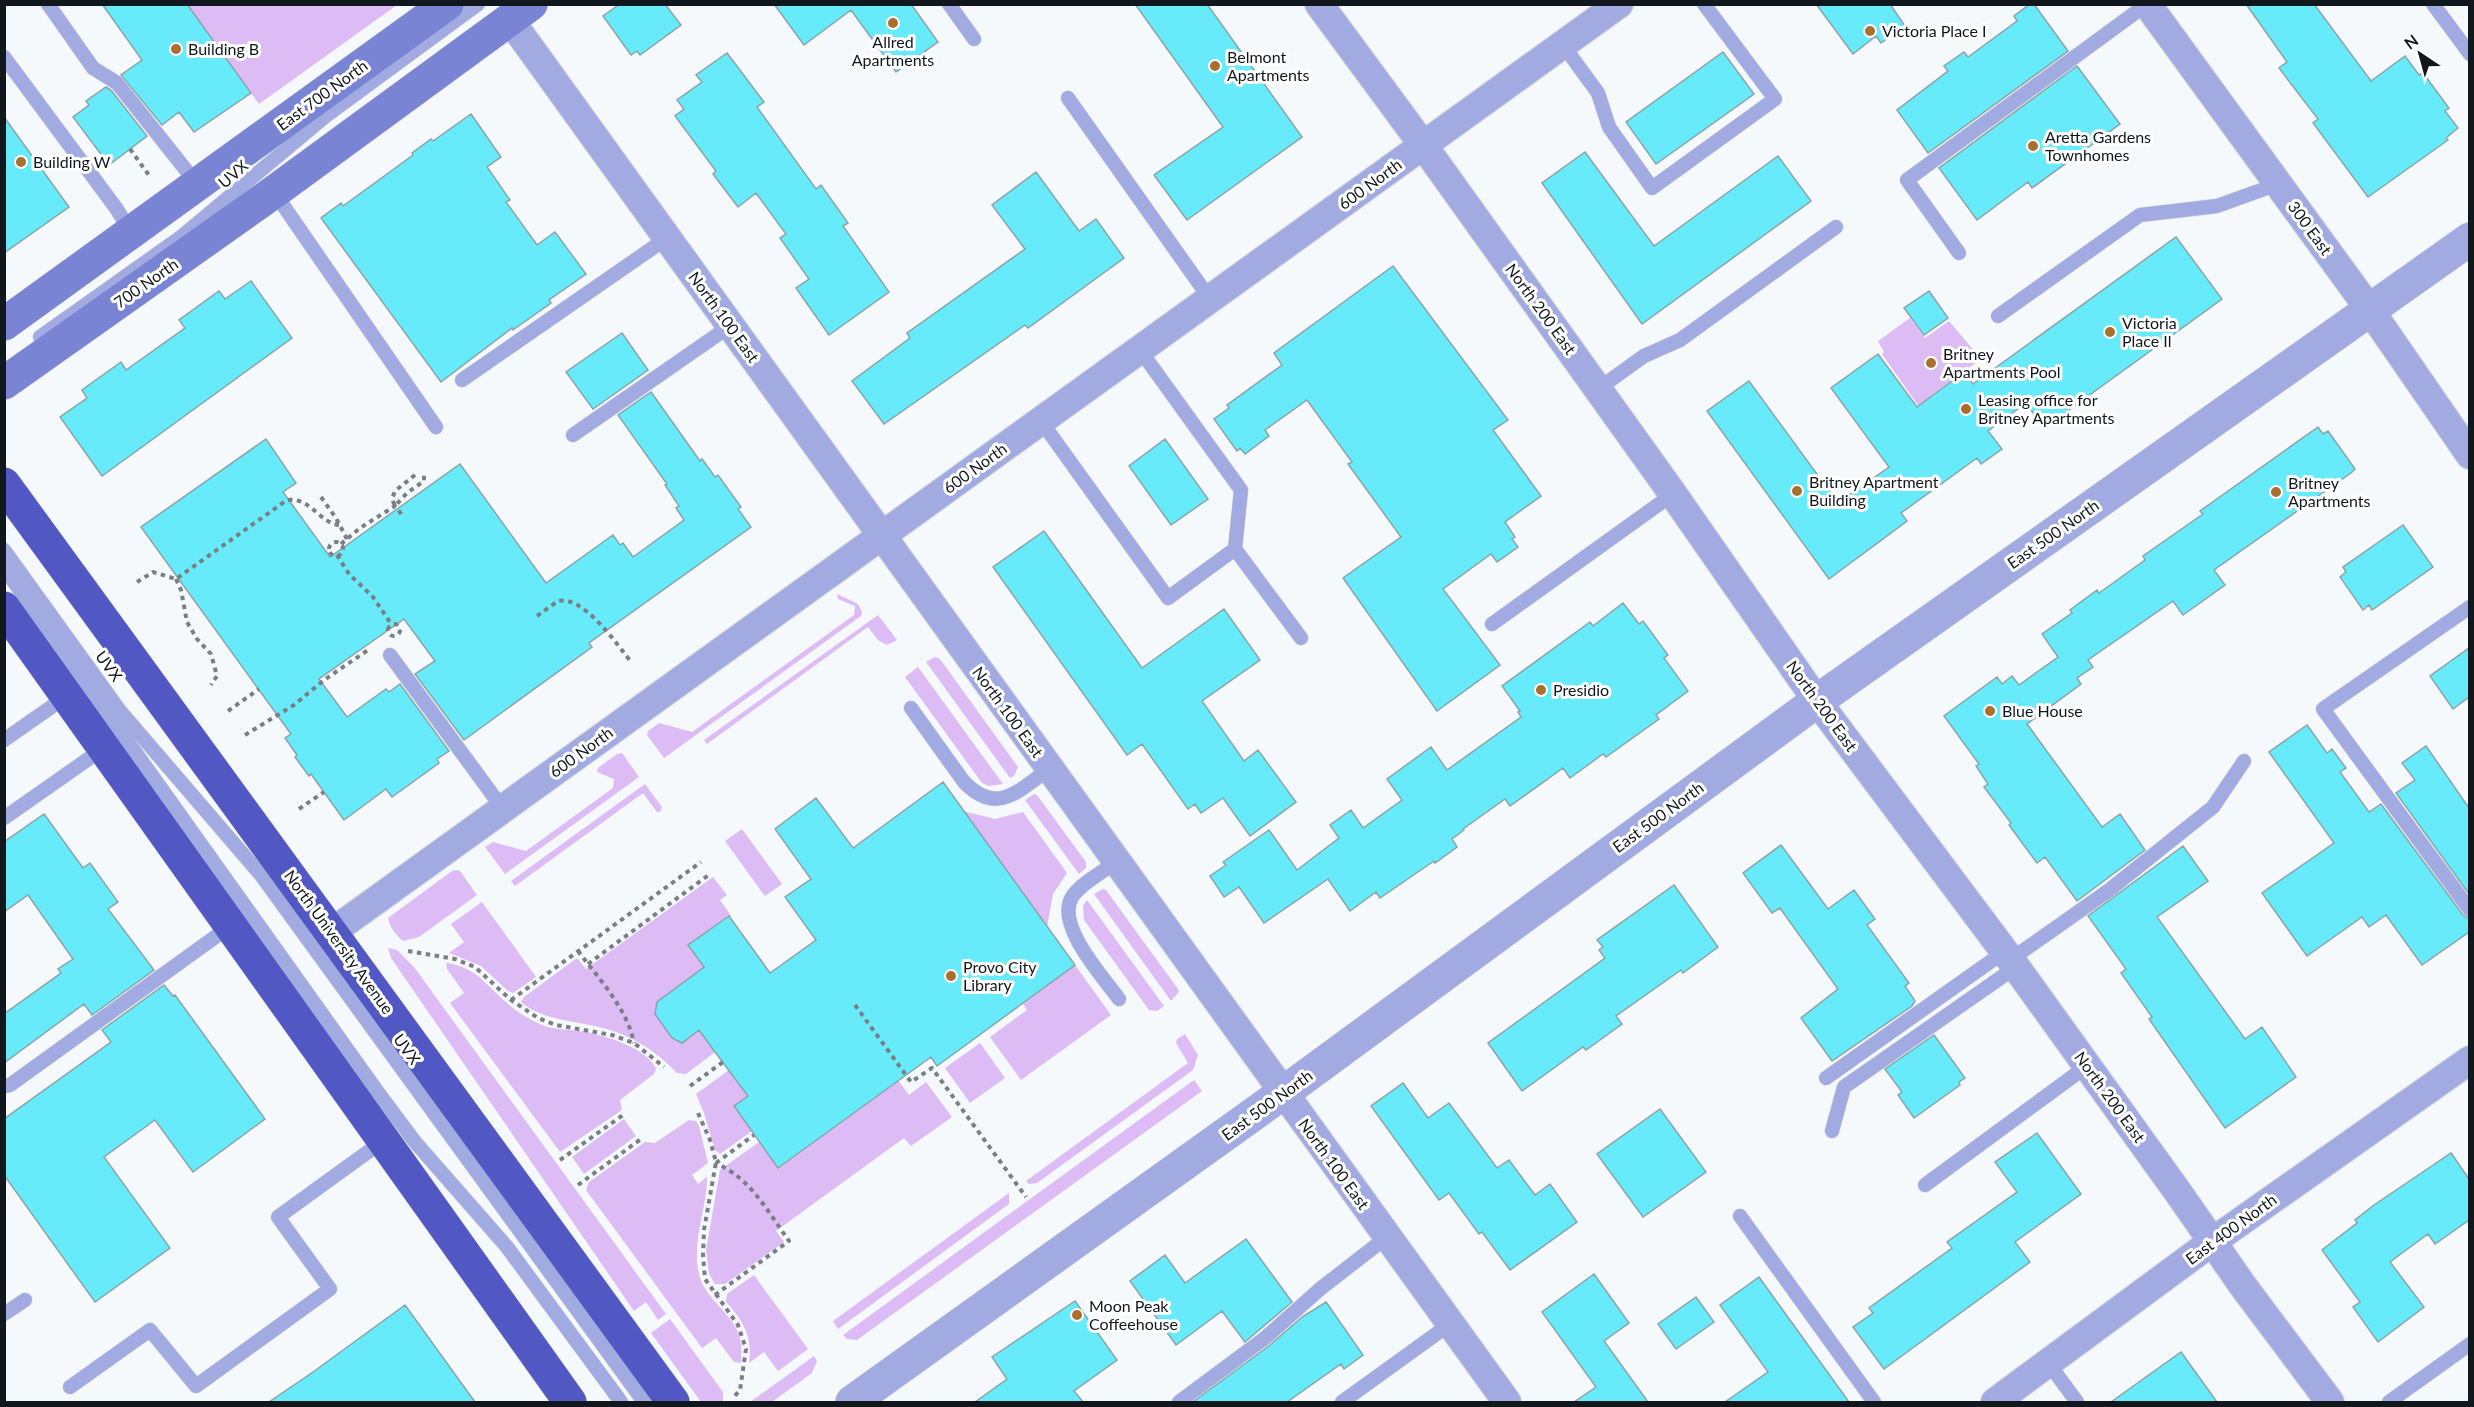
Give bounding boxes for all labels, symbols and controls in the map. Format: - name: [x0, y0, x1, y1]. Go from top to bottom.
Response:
- marker: Allred Apartments: [886, 16, 900, 30]
- place label: Victoria Place I: [1882, 21, 1987, 40]
- marker: Victoria Place I: [1863, 24, 1877, 38]
- north arrow: [2390, 24, 2450, 84]
- text: N: [2400, 30, 2421, 53]
- place label: Allred Apartments: [852, 32, 934, 69]
- place label: Building B: [188, 39, 259, 58]
- marker: Building B: [169, 42, 183, 56]
- place label: Belmont Apartments: [1227, 47, 1309, 84]
- street label: East 700 North: [273, 55, 371, 134]
- marker: Belmont Apartments: [1208, 59, 1222, 73]
- place label: Aretta Gardens Townhomes: [2045, 127, 2151, 164]
- marker: Aretta Gardens Townhomes: [2026, 139, 2040, 153]
- place label: Building W: [33, 152, 111, 171]
- street label: 600 North: [1334, 154, 1405, 213]
- marker: Building W: [14, 155, 28, 169]
- street label: UVX: [214, 155, 252, 192]
- street label: 300 East: [2285, 197, 2336, 258]
- street label: 700 North: [110, 254, 181, 311]
- street label: North 200 East: [1502, 260, 1581, 358]
- street label: North 100 East: [685, 268, 764, 366]
- place label: Victoria Place Il: [2122, 313, 2177, 350]
- marker: Victoria Place Il: [2103, 325, 2117, 339]
- place label: Britney Apartments Pool: [1943, 344, 2061, 381]
- marker: Britney Apartments Pool: [1924, 356, 1938, 370]
- place label: Leasing office for Britney Apartments: [1978, 390, 2115, 427]
- marker: Leasing office for Britney Apartments: [1959, 402, 1973, 416]
- street label: 600 North: [939, 438, 1010, 497]
- place label: Britney Apartment Building: [1809, 472, 1939, 509]
- place label: Britney Apartments: [2288, 473, 2370, 510]
- marker: Britney Apartment Building: [1790, 484, 1804, 498]
- marker: Britney Apartments: [2269, 485, 2283, 499]
- street label: East 500 North: [2003, 495, 2102, 572]
- street label: UVX: [92, 647, 127, 685]
- street label: North 200 East: [1783, 657, 1862, 755]
- street label: North 100 East: [969, 663, 1048, 761]
- place label: Presidio: [1553, 680, 1609, 699]
- marker: Presidio: [1534, 683, 1548, 697]
- place label: Blue House: [2002, 701, 2083, 720]
- marker: Blue House: [1983, 704, 1997, 718]
- street label: 600 North: [545, 722, 616, 781]
- street label: East 500 North: [1609, 777, 1707, 856]
- street label: North University Avenue: [281, 866, 398, 1017]
- place label: Provo City Library: [963, 957, 1037, 994]
- marker: Provo City Library: [944, 969, 958, 983]
- street label: UVX: [390, 1030, 425, 1068]
- street label: North 200 East: [2071, 1048, 2150, 1146]
- street label: East 500 North: [1218, 1065, 1316, 1144]
- street label: North 100 East: [1295, 1115, 1374, 1213]
- street label: East 400 North: [2182, 1189, 2280, 1268]
- place label: Moon Peak Coffeehouse: [1089, 1296, 1178, 1333]
- marker: Moon Peak Coffeehouse: [1070, 1308, 1084, 1322]

